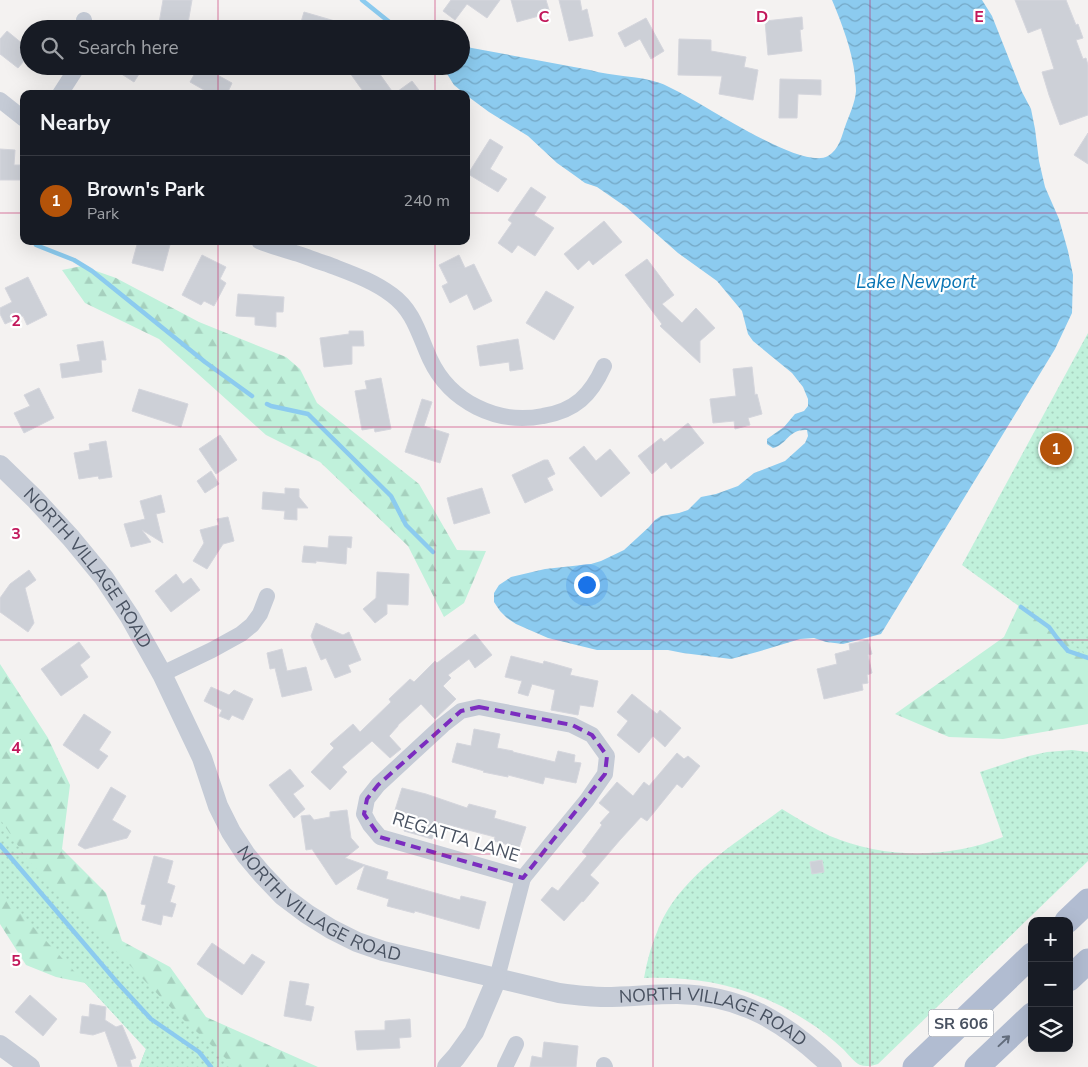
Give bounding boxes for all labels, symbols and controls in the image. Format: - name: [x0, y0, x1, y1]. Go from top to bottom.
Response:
- text: C: [539, 6, 550, 28]
- text: D: [756, 6, 768, 28]
- text: E: [974, 6, 984, 28]
- search box: [20, 20, 470, 75]
- icon: search: [38, 34, 66, 62]
- text: Search here: [78, 35, 179, 61]
- text: Nearby: [40, 109, 110, 137]
- text: Brown's Park: [87, 177, 204, 203]
- text: 1: [51, 190, 61, 212]
- text: 240 m: [403, 190, 450, 212]
- text: Park: [87, 203, 119, 225]
- water label: Lake Newport: [856, 269, 977, 295]
- text: 2: [11, 310, 21, 332]
- pin: 1: [1040, 430, 1072, 468]
- street label: NORTH VILLAGE ROAD: [18, 482, 157, 653]
- text: 3: [11, 523, 21, 545]
- your location: [574, 572, 600, 598]
- text: 4: [11, 737, 21, 759]
- street label: REGATTA LANE: [389, 806, 523, 868]
- street label: NORTH VILLAGE ROAD: [231, 841, 404, 967]
- map controls: [1028, 917, 1073, 1052]
- button: +: [1028, 917, 1073, 962]
- text: 5: [11, 950, 21, 972]
- button: −: [1028, 962, 1073, 1007]
- street label: NORTH VILLAGE ROAD: [618, 982, 812, 1052]
- button: layers: [1028, 1007, 1073, 1052]
- road number: SR 606: [928, 1010, 994, 1036]
- one-way arrow: [998, 1035, 1011, 1047]

